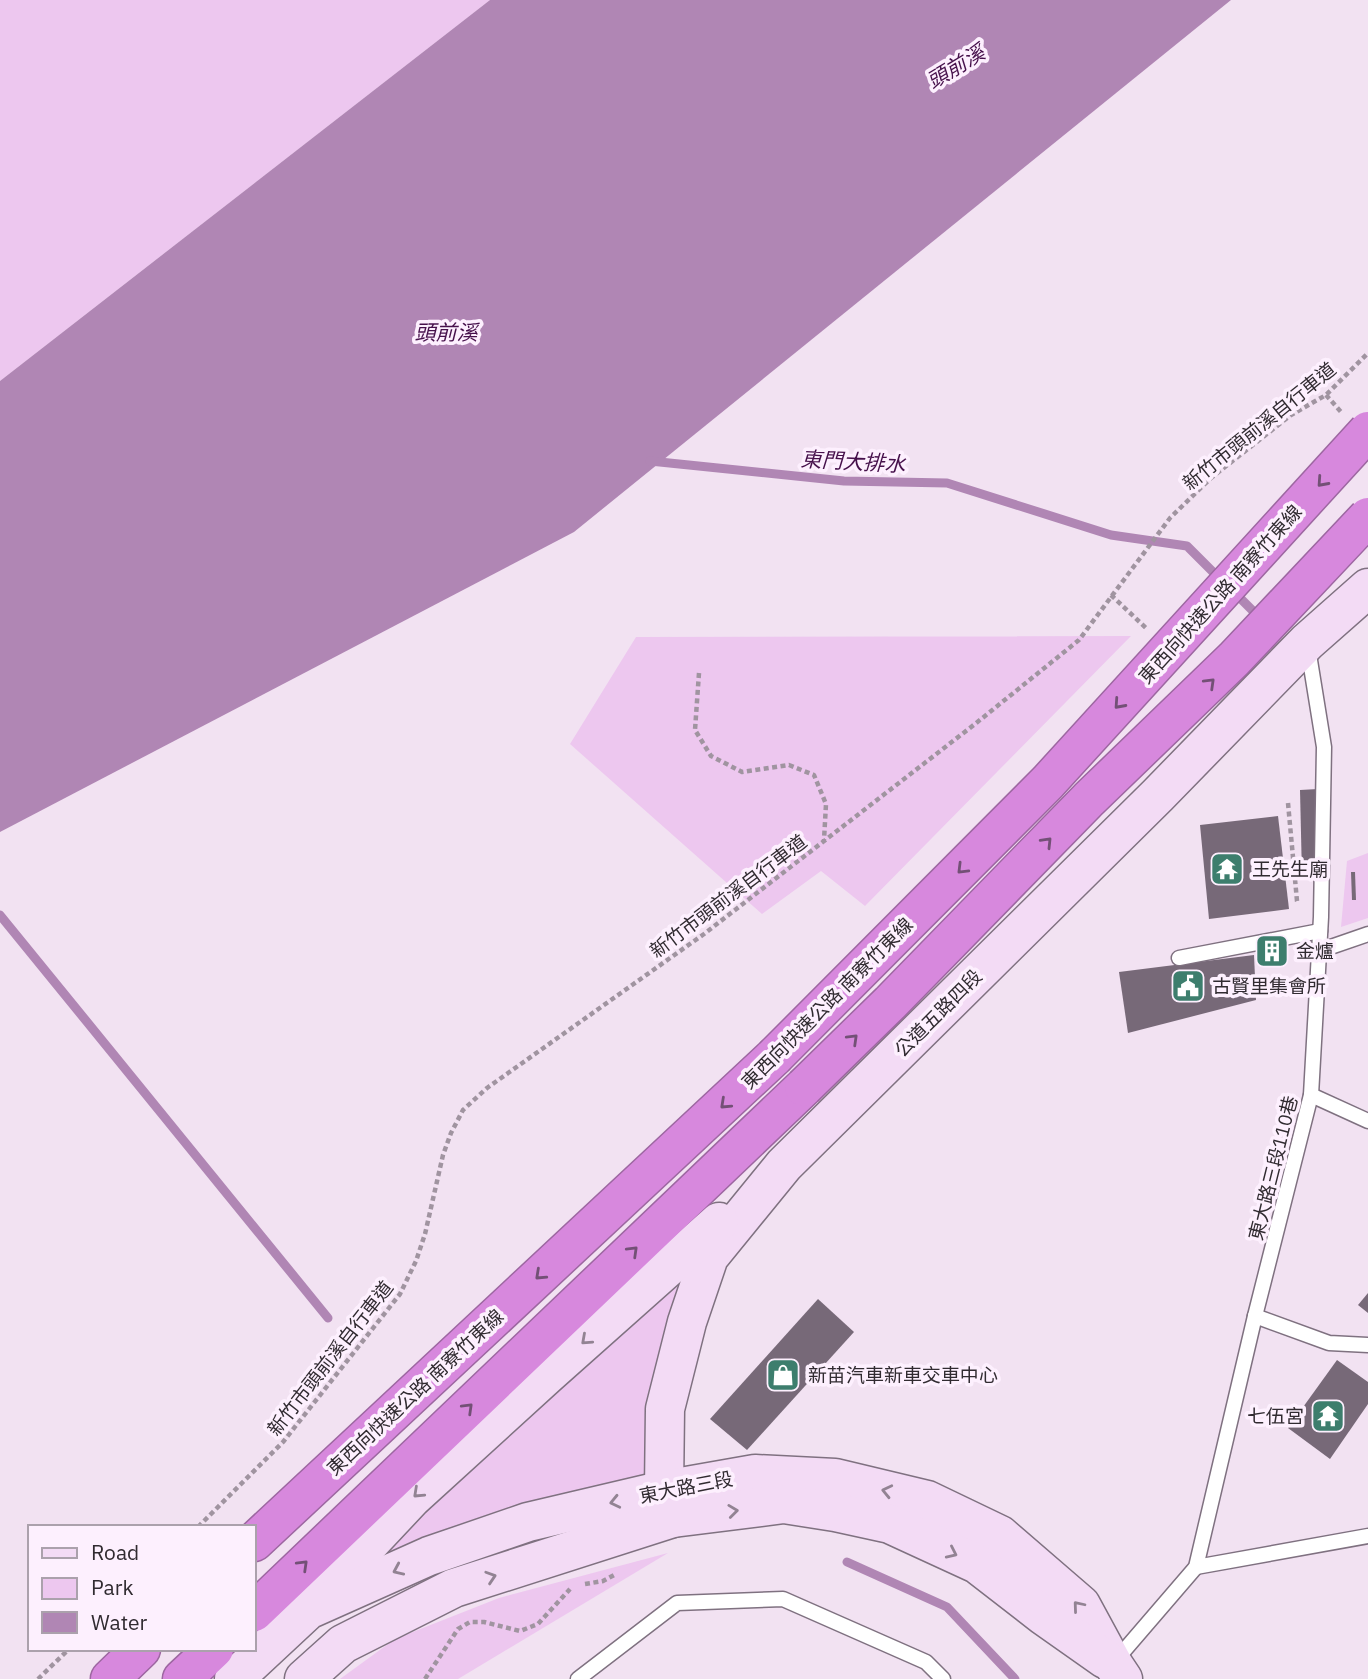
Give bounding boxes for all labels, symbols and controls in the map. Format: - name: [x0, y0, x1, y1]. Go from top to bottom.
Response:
- water label: 頭前溪: [921, 36, 992, 94]
- water label: 頭前溪: [415, 318, 480, 346]
- street label: 新竹市頭前溪自行車道: [1178, 357, 1340, 495]
- water label: 東門大排水: [800, 444, 907, 478]
- one-way arrow: [1318, 474, 1330, 487]
- street label: 東西向快速公路 南寮竹東線: [1133, 500, 1307, 688]
- one-way arrow: [1201, 678, 1214, 691]
- one-way arrow: [1115, 696, 1127, 709]
- street label: 新竹市頭前溪自行車道: [645, 829, 811, 963]
- one-way arrow: [1039, 838, 1051, 850]
- temple icon: 王先生廟: [1208, 850, 1246, 888]
- place label: 王先生廟: [1252, 857, 1328, 881]
- one-way arrow: [957, 860, 970, 873]
- street label: 東西向快速公路 南寮竹東線: [736, 912, 918, 1094]
- building icon: 金爐: [1253, 932, 1291, 970]
- place label: 金爐: [1296, 939, 1334, 963]
- street label: 公道五路四段: [889, 964, 987, 1062]
- public building icon: 古賢里集會所: [1169, 967, 1207, 1005]
- place label: 古賢里集會所: [1212, 974, 1326, 998]
- one-way arrow: [845, 1035, 857, 1047]
- street label: 東大路三段110巷: [1243, 1093, 1303, 1243]
- one-way arrow: [720, 1095, 733, 1108]
- one-way arrow: [624, 1246, 637, 1259]
- one-way arrow: [535, 1267, 548, 1280]
- street label: 新竹市頭前溪自行車道: [262, 1276, 398, 1440]
- street label: 東西向快速公路 南寮竹東線: [322, 1304, 508, 1480]
- one-way arrow: [581, 1332, 594, 1344]
- shop icon: 新苗汽車新車交車中心: [764, 1356, 802, 1394]
- place label: 新苗汽車新車交車中心: [808, 1363, 998, 1387]
- temple icon: 七伍宮: [1309, 1397, 1347, 1435]
- one-way arrow: [460, 1403, 473, 1416]
- place label: 七伍宮: [1247, 1404, 1304, 1428]
- street label: 東大路三段: [637, 1466, 735, 1508]
- one-way arrow: [413, 1485, 426, 1497]
- one-way arrow: [881, 1485, 893, 1499]
- one-way arrow: [609, 1493, 621, 1508]
- one-way arrow: [727, 1503, 739, 1518]
- legend: [28, 1525, 256, 1651]
- text: Road: [91, 1538, 139, 1566]
- one-way arrow: [945, 1545, 957, 1559]
- one-way arrow: [295, 1560, 308, 1573]
- one-way arrow: [393, 1562, 406, 1576]
- one-way arrow: [484, 1570, 496, 1585]
- text: Park: [91, 1573, 134, 1601]
- one-way arrow: [1074, 1601, 1087, 1613]
- text: Water: [91, 1608, 148, 1636]

